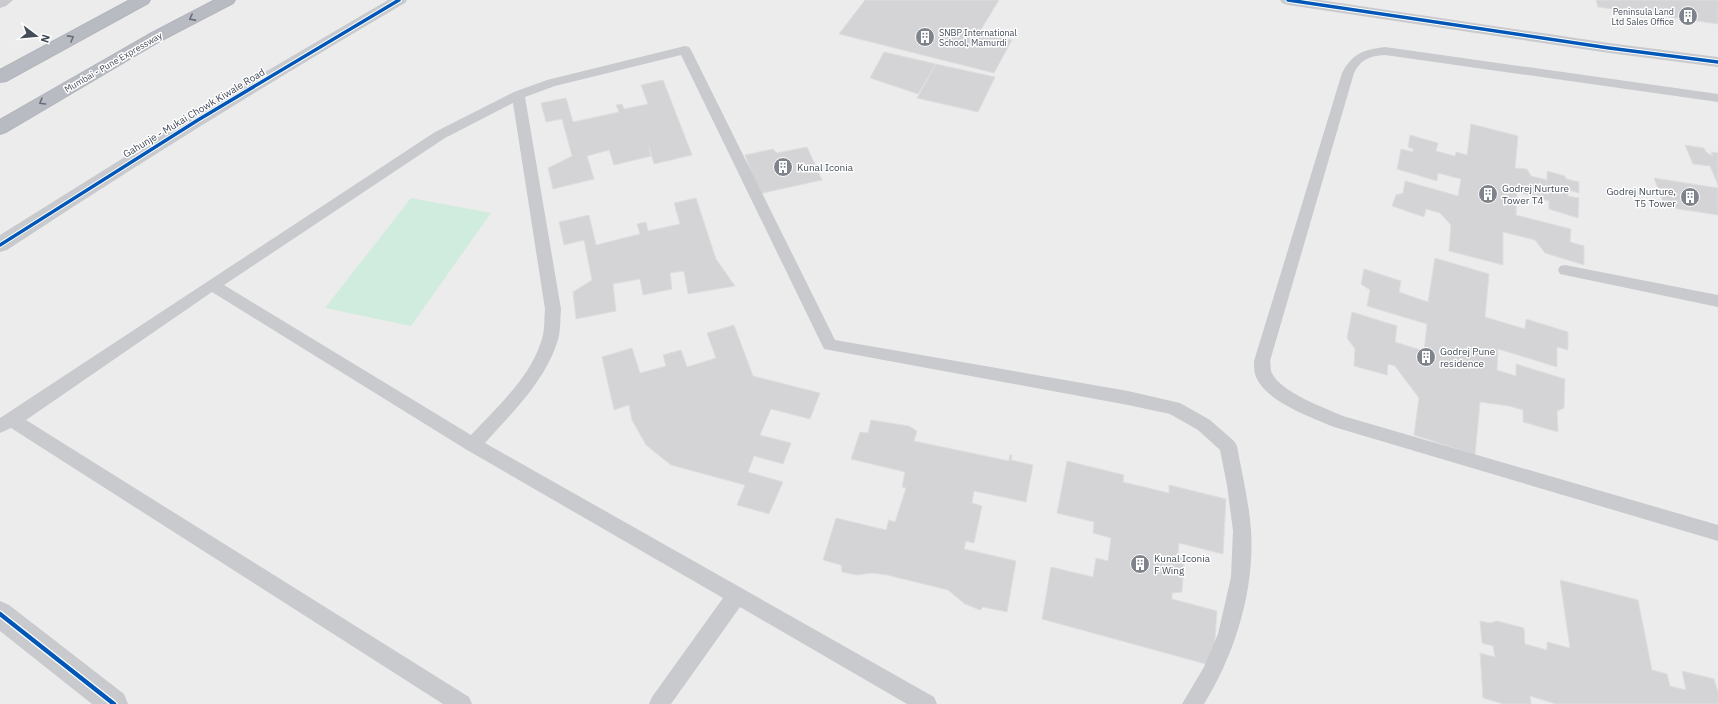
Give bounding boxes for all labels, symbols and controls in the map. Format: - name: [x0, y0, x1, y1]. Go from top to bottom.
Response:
- building icon: Peninsula Land Ltd Sales Office: [1677, 5, 1699, 27]
- place label: Peninsula Land Ltd Sales Office: [1611, 6, 1674, 27]
- one-way arrow: [189, 13, 197, 21]
- north arrow: [16, 16, 56, 56]
- building icon: SNBP International School, Mamurdi: [914, 26, 936, 48]
- place label: SNBP International School, Mamurdi: [939, 27, 1017, 48]
- street label: Mumbai - Pune Expressway: [62, 29, 164, 95]
- text: N: [38, 33, 53, 45]
- one-way arrow: [67, 35, 74, 43]
- street label: Gahunje - Mukai Chowk Kiwale Road: [121, 65, 267, 161]
- one-way arrow: [39, 98, 46, 105]
- building icon: Kunal Iconia: [772, 156, 794, 178]
- place label: Kunal Iconia: [797, 161, 854, 174]
- place label: Godrej Nurture Tower T4: [1502, 182, 1570, 207]
- building icon: Godrej Nurture Tower T4: [1477, 183, 1499, 205]
- place label: Godrej Nurture, T5 Tower: [1606, 185, 1676, 210]
- building icon: Godrej Nurture, T5 Tower: [1679, 186, 1701, 208]
- place label: Godrej Pune residence: [1440, 345, 1496, 370]
- building icon: Godrej Pune residence: [1415, 346, 1437, 368]
- place label: Kunal Iconia F Wing: [1154, 552, 1211, 577]
- building icon: Kunal Iconia F Wing: [1129, 553, 1151, 575]

